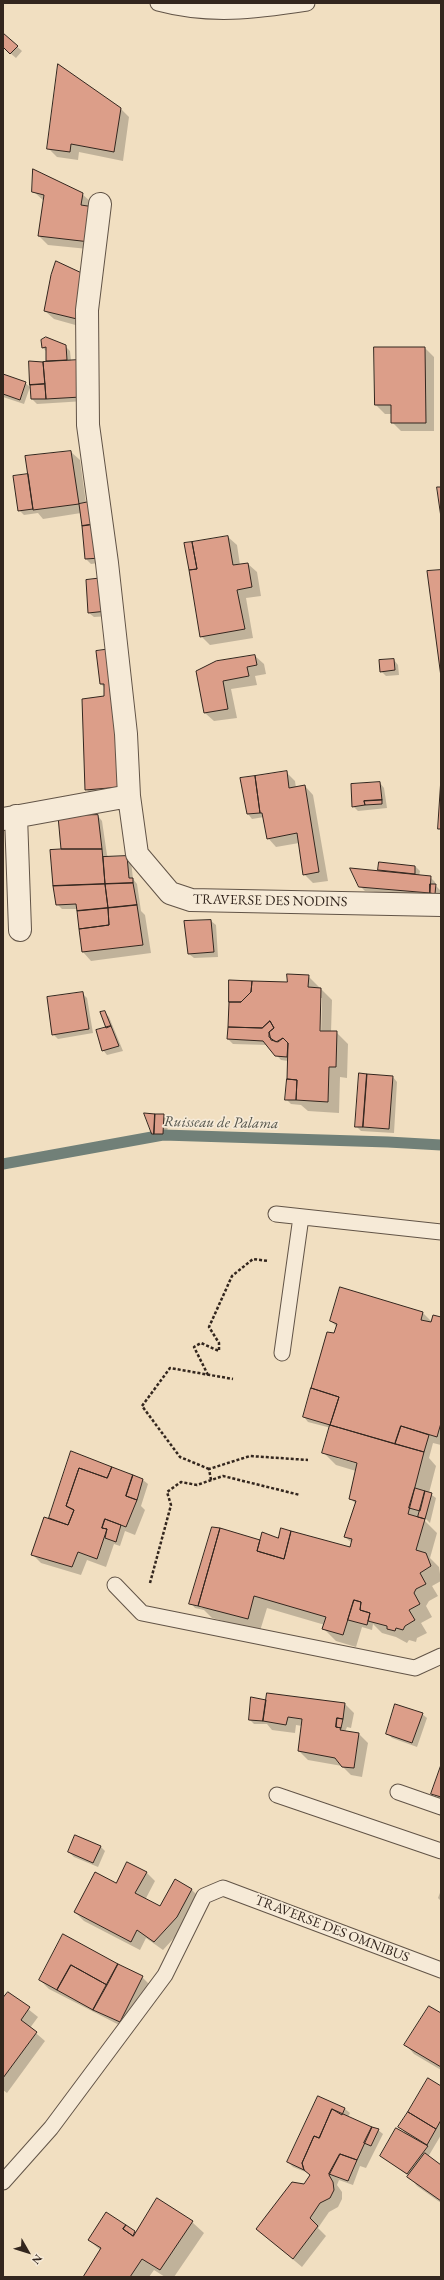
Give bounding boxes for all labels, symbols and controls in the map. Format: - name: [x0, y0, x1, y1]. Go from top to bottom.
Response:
- street label: TRAVERSE DES NODINS: [193, 891, 347, 911]
- water label: Ruisseau de Palama: [163, 1113, 279, 1133]
- street label: TRAVERSE DES OMNIBUS: [252, 1892, 412, 1966]
- north arrow: [8, 2232, 48, 2272]
- text: N: [29, 2252, 46, 2267]

